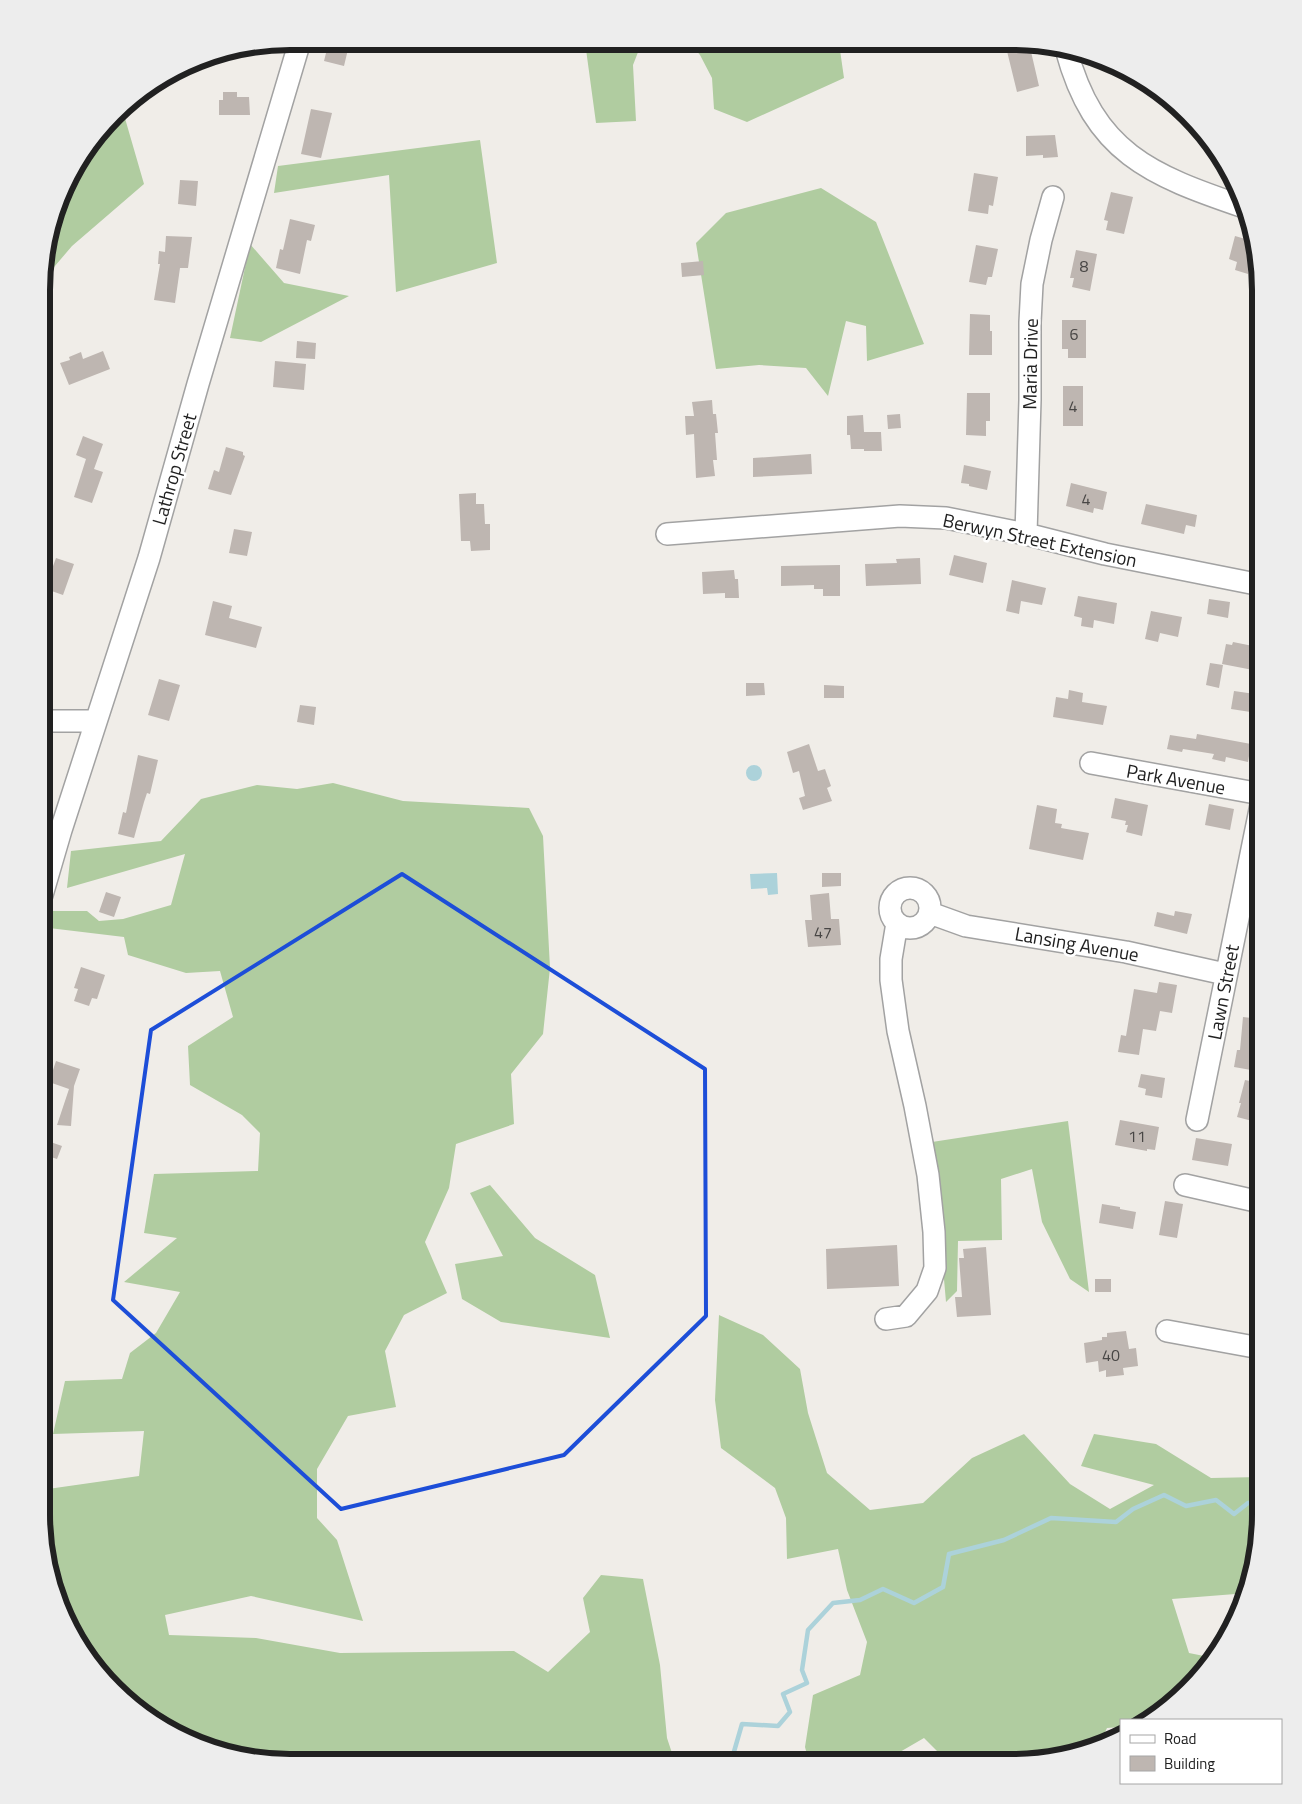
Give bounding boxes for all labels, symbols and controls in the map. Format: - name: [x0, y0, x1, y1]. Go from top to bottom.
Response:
- house number: 8: [1080, 254, 1089, 278]
- street label: Maria Drive: [1014, 318, 1045, 410]
- house number: 6: [1070, 322, 1079, 346]
- house number: 4: [1069, 394, 1078, 418]
- street label: Lathrop Street: [144, 409, 203, 528]
- house number: 4: [1082, 487, 1091, 511]
- street label: Berwyn Street Extension: [940, 505, 1140, 574]
- street label: Park Avenue: [1124, 756, 1228, 801]
- street label: Lansing Avenue: [1013, 918, 1141, 969]
- house number: 47: [814, 920, 832, 944]
- street label: Lawn Street: [1199, 941, 1246, 1042]
- house number: 11: [1128, 1124, 1146, 1148]
- house number: 40: [1102, 1343, 1120, 1367]
- legend: [1120, 1719, 1282, 1784]
- text: Road: [1164, 1727, 1196, 1750]
- text: Building: [1164, 1752, 1215, 1775]

